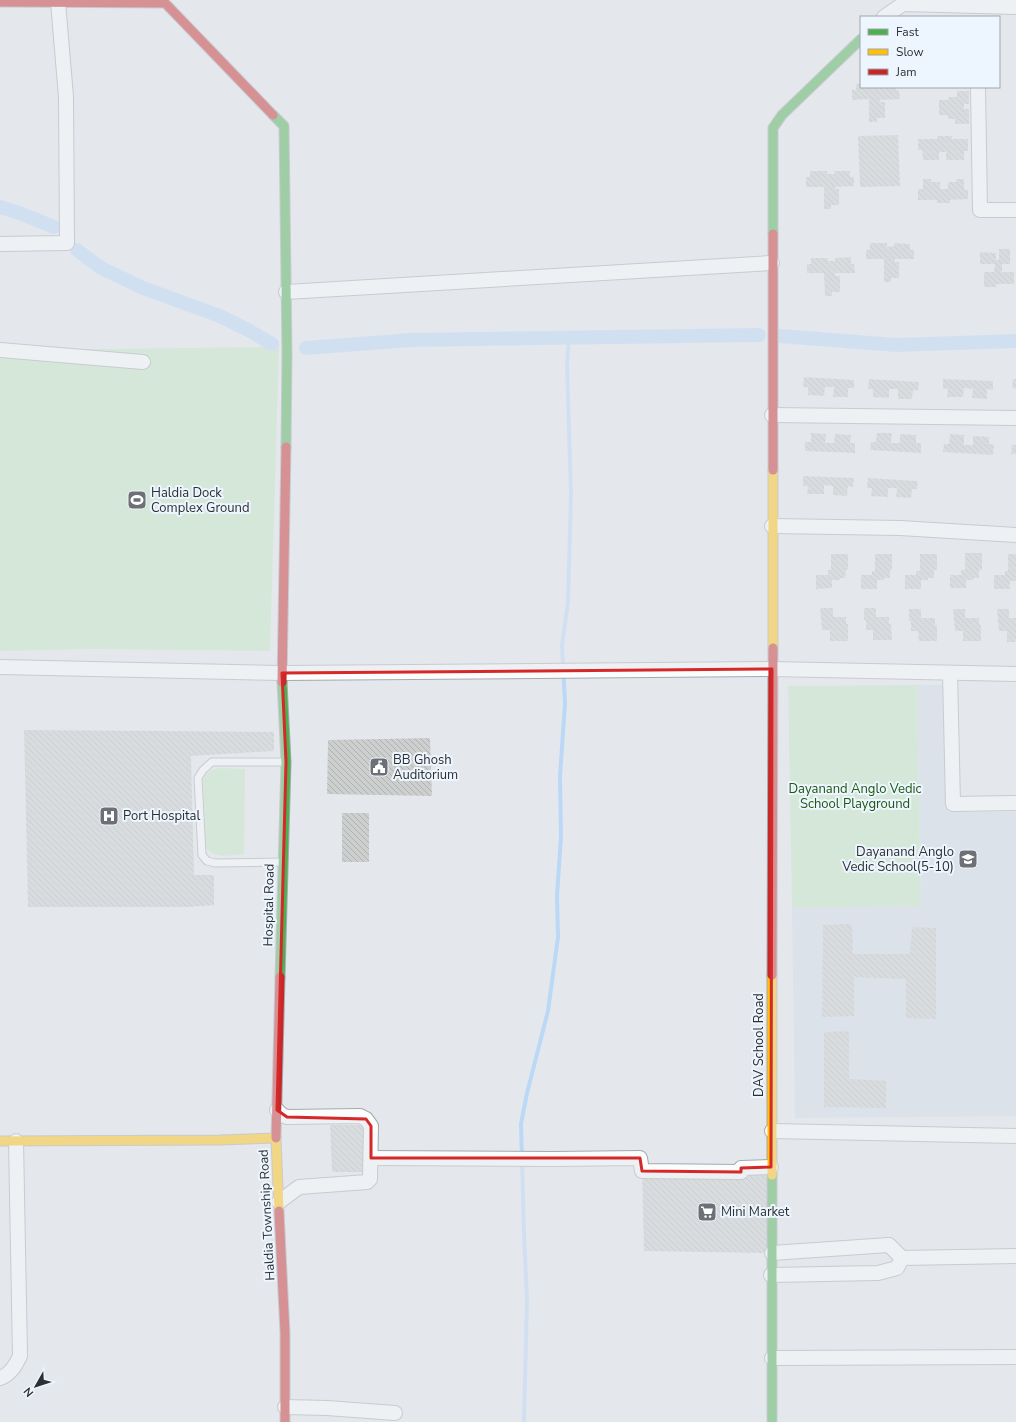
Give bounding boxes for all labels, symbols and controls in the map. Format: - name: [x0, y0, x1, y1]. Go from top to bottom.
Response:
- legend: [860, 16, 1000, 88]
- text: Fast: [896, 24, 919, 40]
- text: Slow: [896, 44, 924, 60]
- text: Jam: [895, 64, 917, 80]
- place label: Haldia Dock Complex Ground: [151, 484, 250, 517]
- sports icon: Haldia Dock Complex Ground: [126, 489, 148, 511]
- place label: BB Ghosh Auditorium: [393, 751, 458, 784]
- public building icon: BB Ghosh Auditorium: [368, 756, 390, 778]
- park label: Dayanand Anglo Vedic School Playground: [788, 780, 922, 813]
- hospital icon: Port Hospital: [98, 805, 120, 827]
- place label: Port Hospital: [123, 807, 200, 825]
- place label: Dayanand Anglo Vedic School(5-10): [841, 843, 954, 876]
- school or university icon: Dayanand Anglo Vedic School(5-10): [957, 848, 979, 870]
- street label: Hospital Road: [259, 863, 279, 947]
- street label: DAV School Road: [750, 993, 768, 1097]
- street label: Haldia Township Road: [255, 1149, 279, 1281]
- supermarket icon: Mini Market: [696, 1201, 718, 1223]
- place label: Mini Market: [721, 1203, 790, 1221]
- north arrow: [16, 1366, 56, 1406]
- text: N: [20, 1384, 37, 1400]

